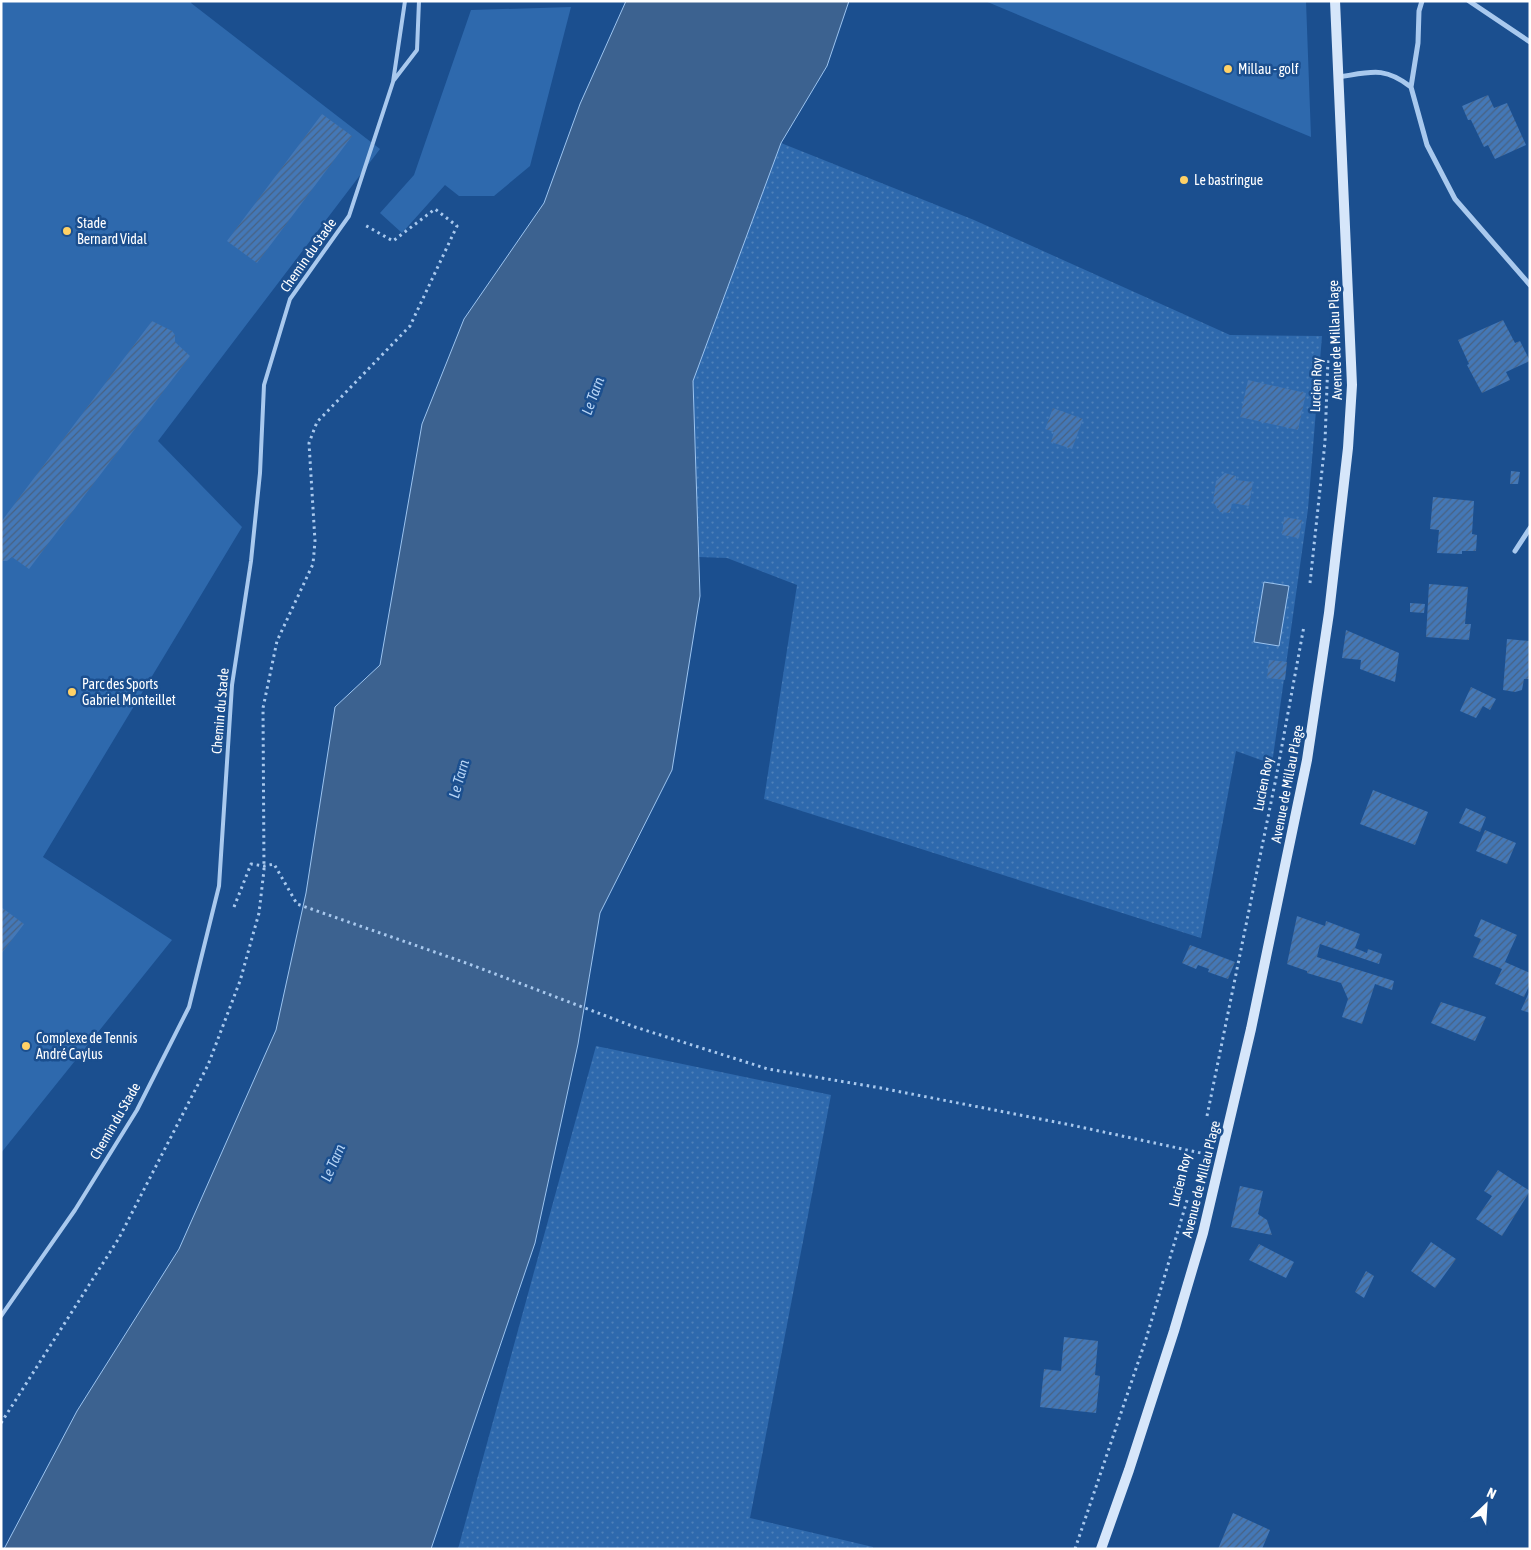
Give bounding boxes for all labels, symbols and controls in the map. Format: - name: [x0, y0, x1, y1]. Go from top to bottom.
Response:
- place label: Millau - golf: [1238, 61, 1299, 77]
- marker: Millau - golf: [1222, 63, 1234, 75]
- place label: Le bastringue: [1194, 172, 1263, 188]
- marker: Le bastringue: [1178, 174, 1190, 186]
- place label: Stade Bernard Vidal: [77, 215, 147, 247]
- street label: Chemin du Stade: [277, 215, 339, 295]
- marker: Stade Bernard Vidal: [61, 225, 73, 237]
- street label: Avenue de Millau Plage: [1325, 280, 1345, 400]
- street label: Lucien Roy: [1307, 357, 1325, 413]
- water label: Le Tarn: [578, 375, 607, 417]
- street label: Chemin du Stade: [208, 667, 232, 755]
- place label: Parc des Sports Gabriel Monteillet: [82, 676, 176, 708]
- marker: Parc des Sports Gabriel Monteillet: [66, 686, 78, 698]
- street label: Avenue de Millau Plage: [1268, 724, 1306, 844]
- street label: Lucien Roy: [1250, 755, 1276, 812]
- water label: Le Tarn: [445, 758, 472, 800]
- place label: Complexe de Tennis André Caylus: [36, 1030, 138, 1062]
- marker: Complexe de Tennis André Caylus: [20, 1040, 32, 1052]
- street label: Chemin du Stade: [87, 1080, 143, 1162]
- street label: Avenue de Millau Plage: [1179, 1119, 1223, 1239]
- water label: Le Tarn: [317, 1142, 348, 1184]
- street label: Lucien Roy: [1166, 1151, 1194, 1209]
- north arrow: [1461, 1480, 1511, 1530]
- text: N: [1484, 1484, 1499, 1502]

